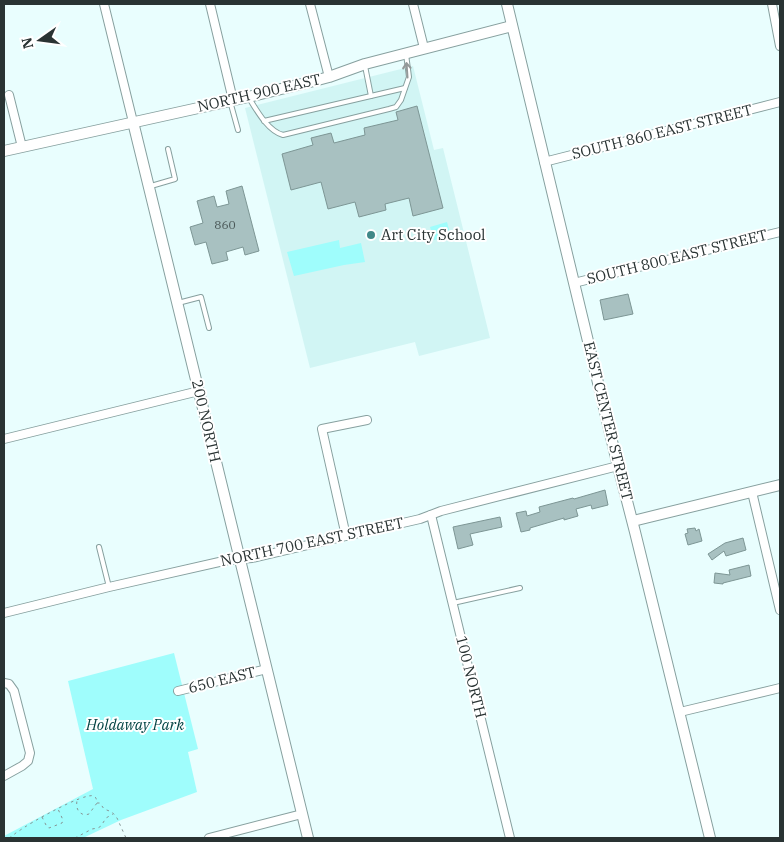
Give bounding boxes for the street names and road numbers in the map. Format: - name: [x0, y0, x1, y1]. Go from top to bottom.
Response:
- street label: NORTH 900 EAST: [195, 69, 323, 116]
- street label: SOUTH 860 EAST STREET: [570, 100, 754, 163]
- street label: SOUTH 800 EAST STREET: [585, 225, 769, 288]
- street label: EAST CENTER STREET: [580, 339, 638, 503]
- street label: 200 NORTH: [188, 378, 225, 464]
- street label: NORTH 700 EAST STREET: [218, 513, 406, 570]
- street label: 100 NORTH: [452, 634, 491, 720]
- street label: 650 EAST: [186, 662, 258, 697]

